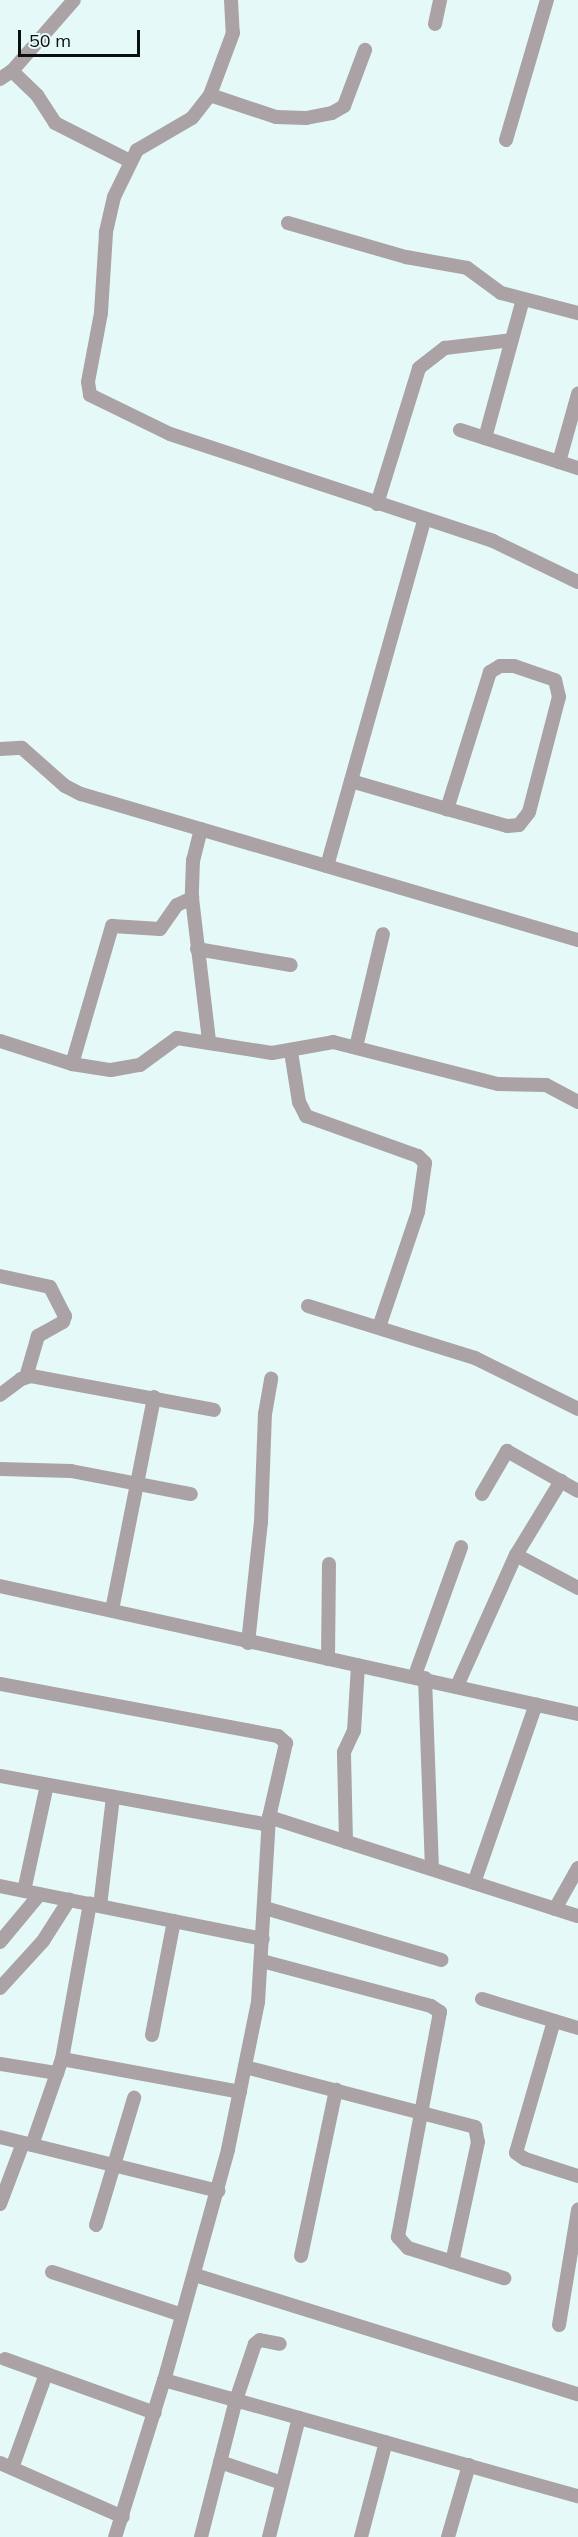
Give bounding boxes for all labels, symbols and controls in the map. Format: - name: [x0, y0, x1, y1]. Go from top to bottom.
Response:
- scale bar: [21, 18, 142, 56]
- text: 50 m: [29, 29, 71, 52]

